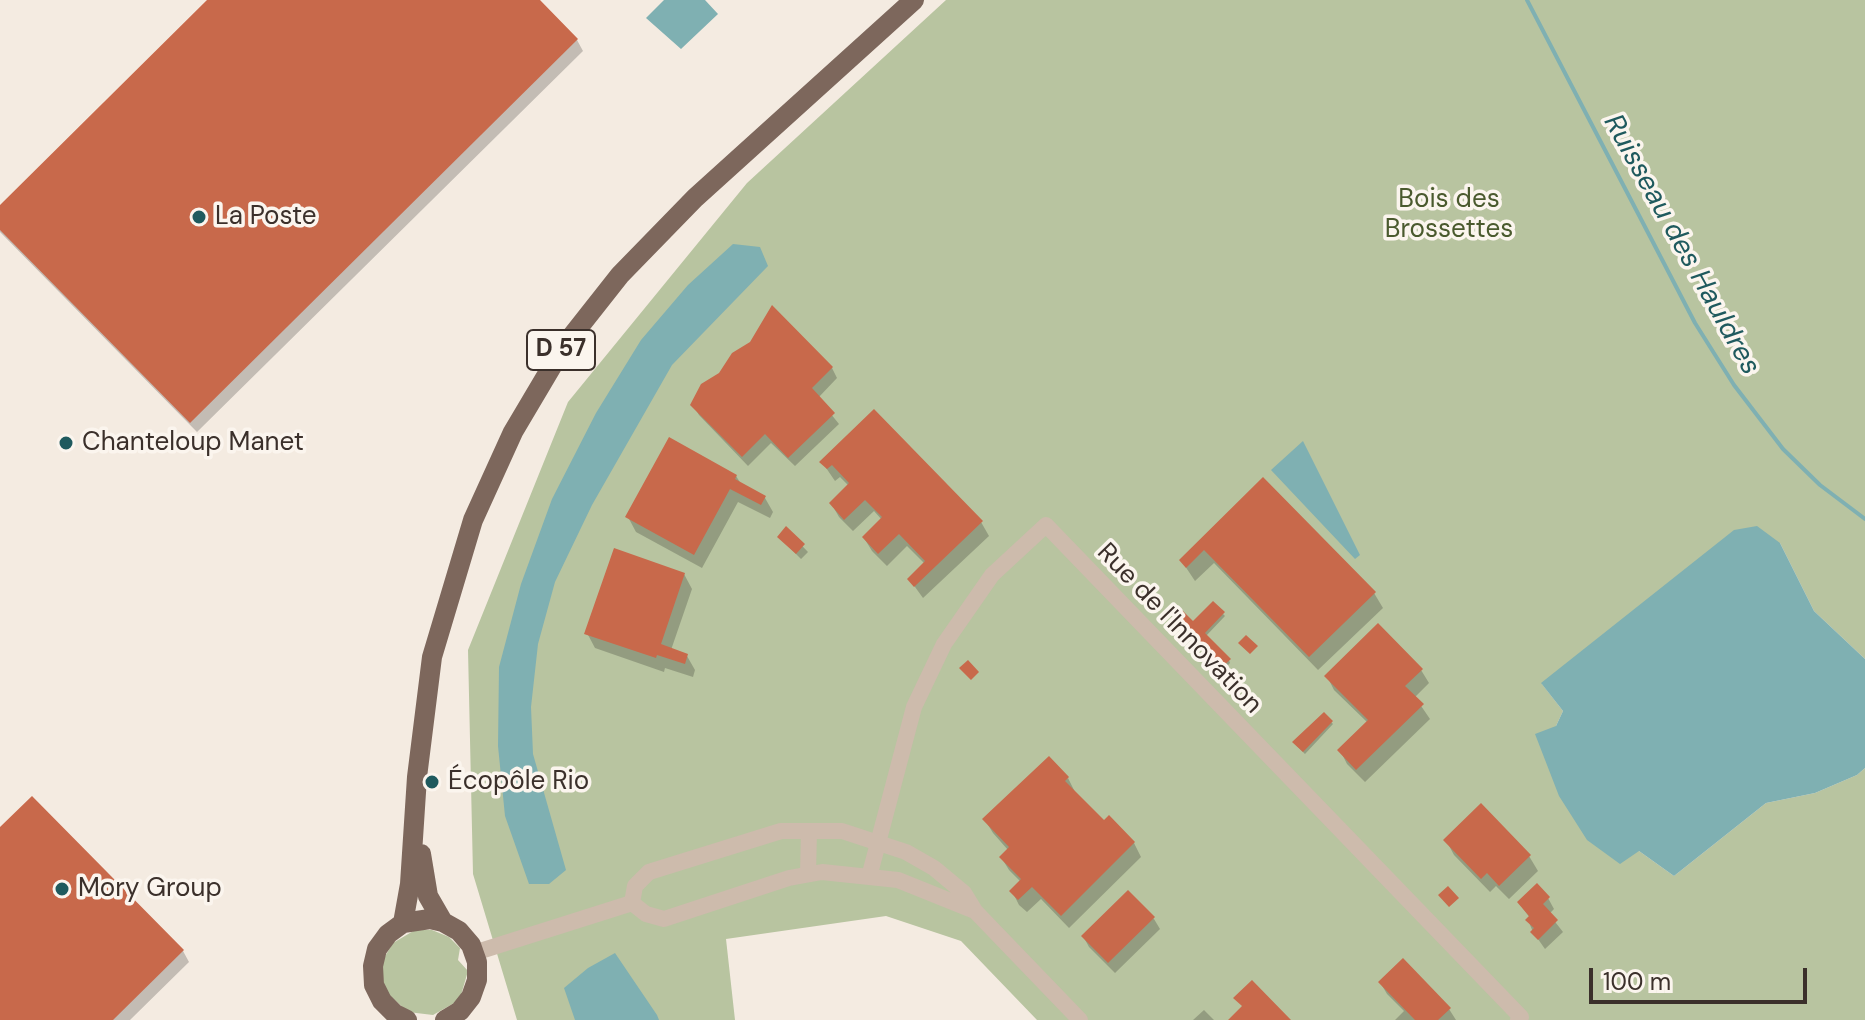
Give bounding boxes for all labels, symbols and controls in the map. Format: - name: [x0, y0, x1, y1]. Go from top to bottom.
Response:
- water label: Ruisseau des Hauldres: [1595, 109, 1767, 381]
- park label: Bois des Brossettes: [1385, 184, 1513, 246]
- place label: La Poste: [215, 201, 317, 233]
- marker: La Poste: [190, 208, 208, 226]
- road number: D 57: [527, 330, 595, 370]
- place label: Chanteloup Manet: [82, 427, 304, 459]
- marker: Chanteloup Manet: [57, 434, 75, 452]
- street label: Rue de l'Innovation: [1090, 538, 1268, 720]
- place label: Écopôle Rio: [448, 766, 589, 798]
- marker: Écopôle Rio: [423, 773, 441, 791]
- place label: Mory Group: [78, 873, 222, 905]
- marker: Mory Group: [53, 880, 71, 898]
- scale bar: [1593, 952, 1811, 1002]
- text: 100 m: [1603, 966, 1671, 997]

